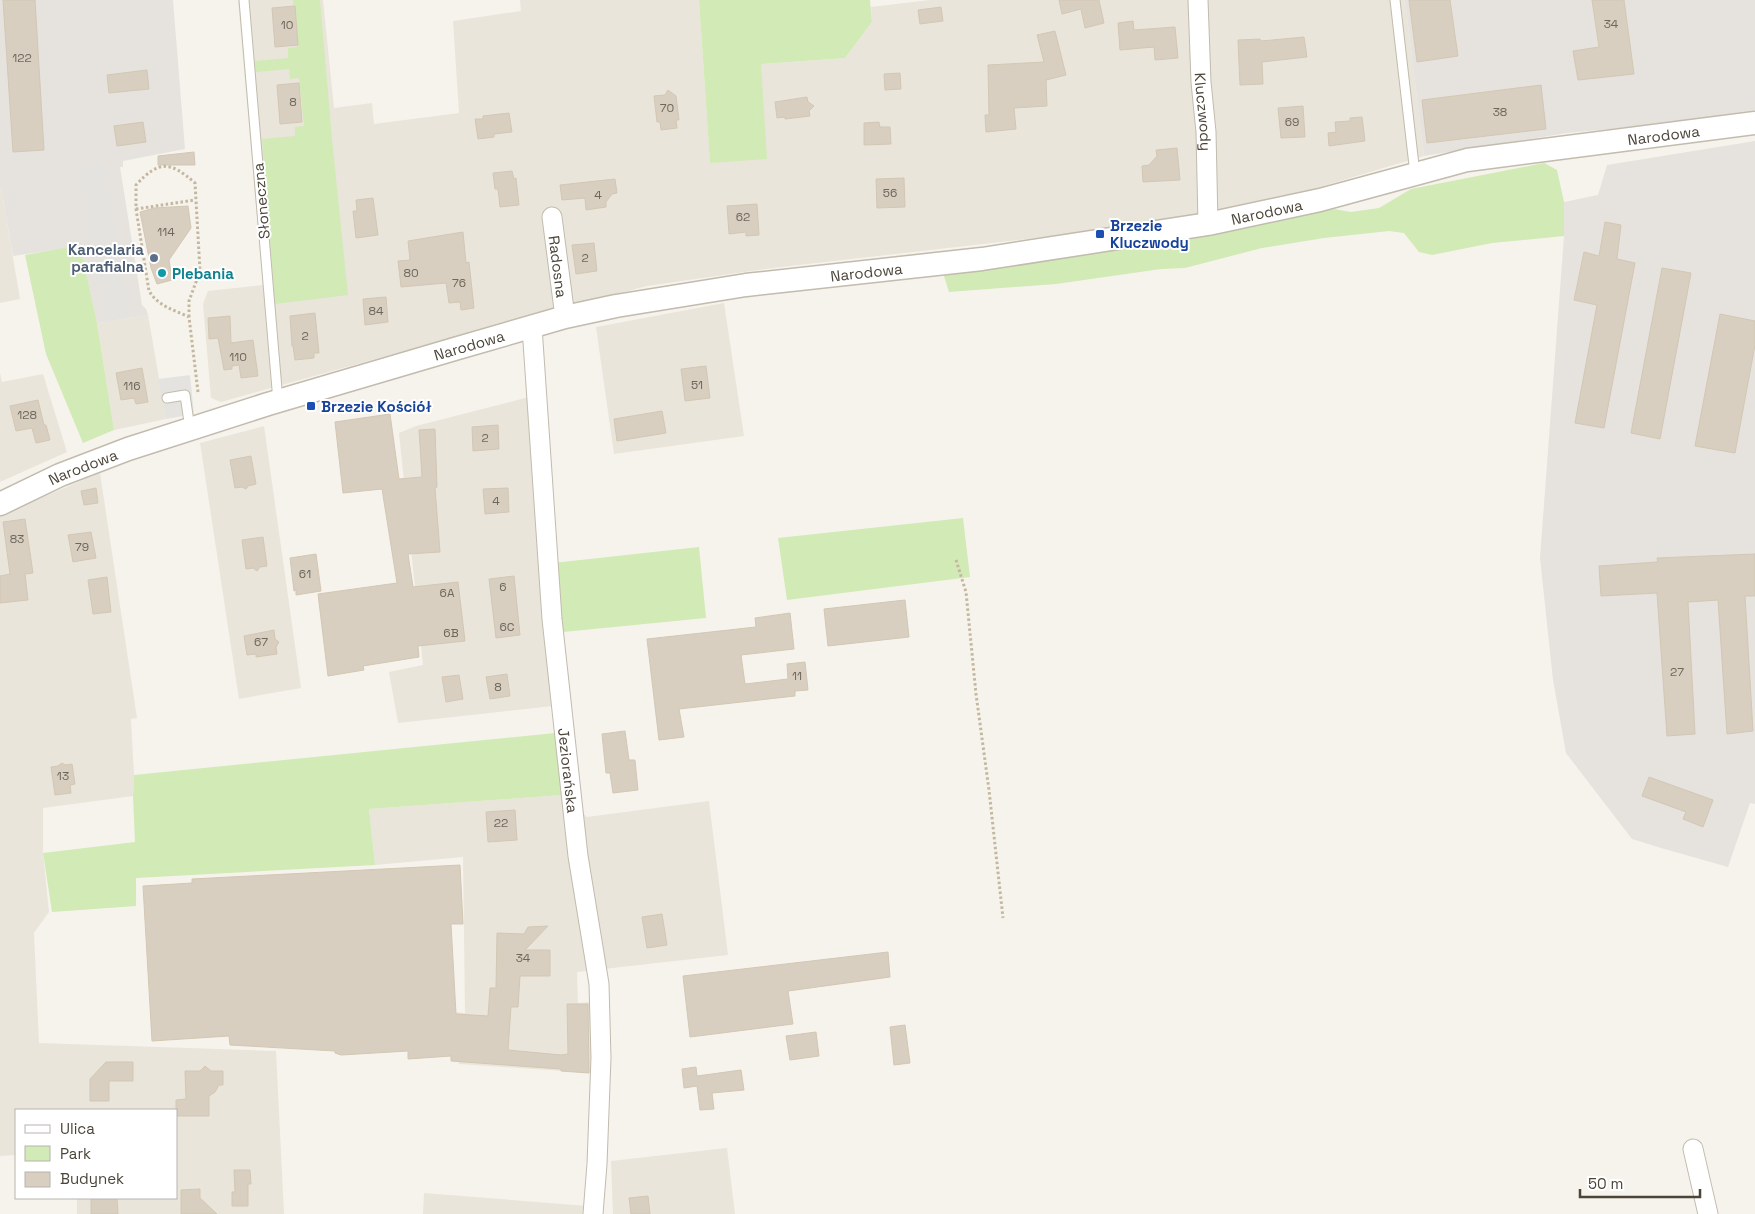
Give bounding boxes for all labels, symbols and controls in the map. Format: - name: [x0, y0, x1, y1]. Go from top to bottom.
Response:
- house number: 34: [1604, 16, 1619, 32]
- house number: 10: [281, 17, 293, 33]
- house number: 122: [12, 50, 32, 66]
- street label: Kluczwody: [1191, 72, 1216, 151]
- house number: 8: [289, 94, 297, 110]
- house number: 70: [660, 100, 674, 116]
- house number: 38: [1493, 104, 1507, 120]
- house number: 69: [1285, 114, 1299, 130]
- street label: Narodowa: [1626, 121, 1701, 149]
- street label: Słoneczna: [248, 162, 274, 240]
- house number: 56: [883, 185, 897, 201]
- house number: 4: [594, 187, 602, 203]
- street label: Narodowa: [1229, 194, 1305, 228]
- house number: 62: [736, 209, 750, 225]
- place label: Brzezie Kluczwody: [1110, 216, 1189, 252]
- house number: 114: [157, 224, 175, 240]
- marker: Brzezie Kluczwody: [1094, 228, 1106, 240]
- street label: Radosna: [545, 234, 572, 299]
- place label: Kancelaria parafialna: [68, 240, 144, 276]
- house number: 2: [581, 250, 589, 266]
- marker: Kancelaria parafialna: [148, 252, 160, 264]
- street label: Narodowa: [829, 258, 904, 285]
- place label: Plebania: [172, 264, 234, 283]
- house number: 80: [403, 265, 419, 281]
- marker: Plebania: [156, 267, 168, 279]
- house number: 76: [452, 275, 466, 291]
- house number: 84: [369, 303, 384, 319]
- street label: Narodowa: [431, 325, 507, 364]
- house number: 2: [301, 328, 309, 344]
- house number: 110: [229, 349, 247, 365]
- house number: 51: [691, 377, 703, 393]
- house number: 116: [123, 378, 141, 394]
- place label: Brzezie Kościół: [321, 397, 432, 416]
- marker: Brzezie Kościół: [305, 400, 317, 412]
- house number: 128: [17, 407, 37, 423]
- house number: 2: [481, 430, 489, 446]
- street label: Narodowa: [45, 444, 120, 489]
- house number: 4: [492, 493, 500, 509]
- house number: 83: [10, 531, 24, 547]
- house number: 79: [75, 539, 89, 555]
- house number: 61: [299, 566, 311, 582]
- house number: 6: [499, 579, 507, 595]
- house number: 6A: [440, 585, 455, 601]
- house number: 6C: [499, 619, 515, 635]
- house number: 6B: [443, 625, 459, 641]
- house number: 67: [254, 634, 268, 650]
- house number: 27: [1670, 664, 1684, 680]
- house number: 11: [792, 668, 802, 684]
- house number: 8: [494, 679, 502, 695]
- street label: Jeziorańska: [554, 727, 583, 814]
- house number: 13: [57, 768, 69, 784]
- house number: 22: [494, 815, 508, 831]
- house number: 34: [516, 950, 531, 966]
- legend: [15, 1109, 178, 1199]
- text: Ulica: [60, 1119, 95, 1138]
- text: Park: [60, 1144, 91, 1163]
- scale bar: [1580, 1166, 1700, 1198]
- text: Budynek: [60, 1169, 124, 1188]
- text: 50 m: [1588, 1174, 1623, 1193]

